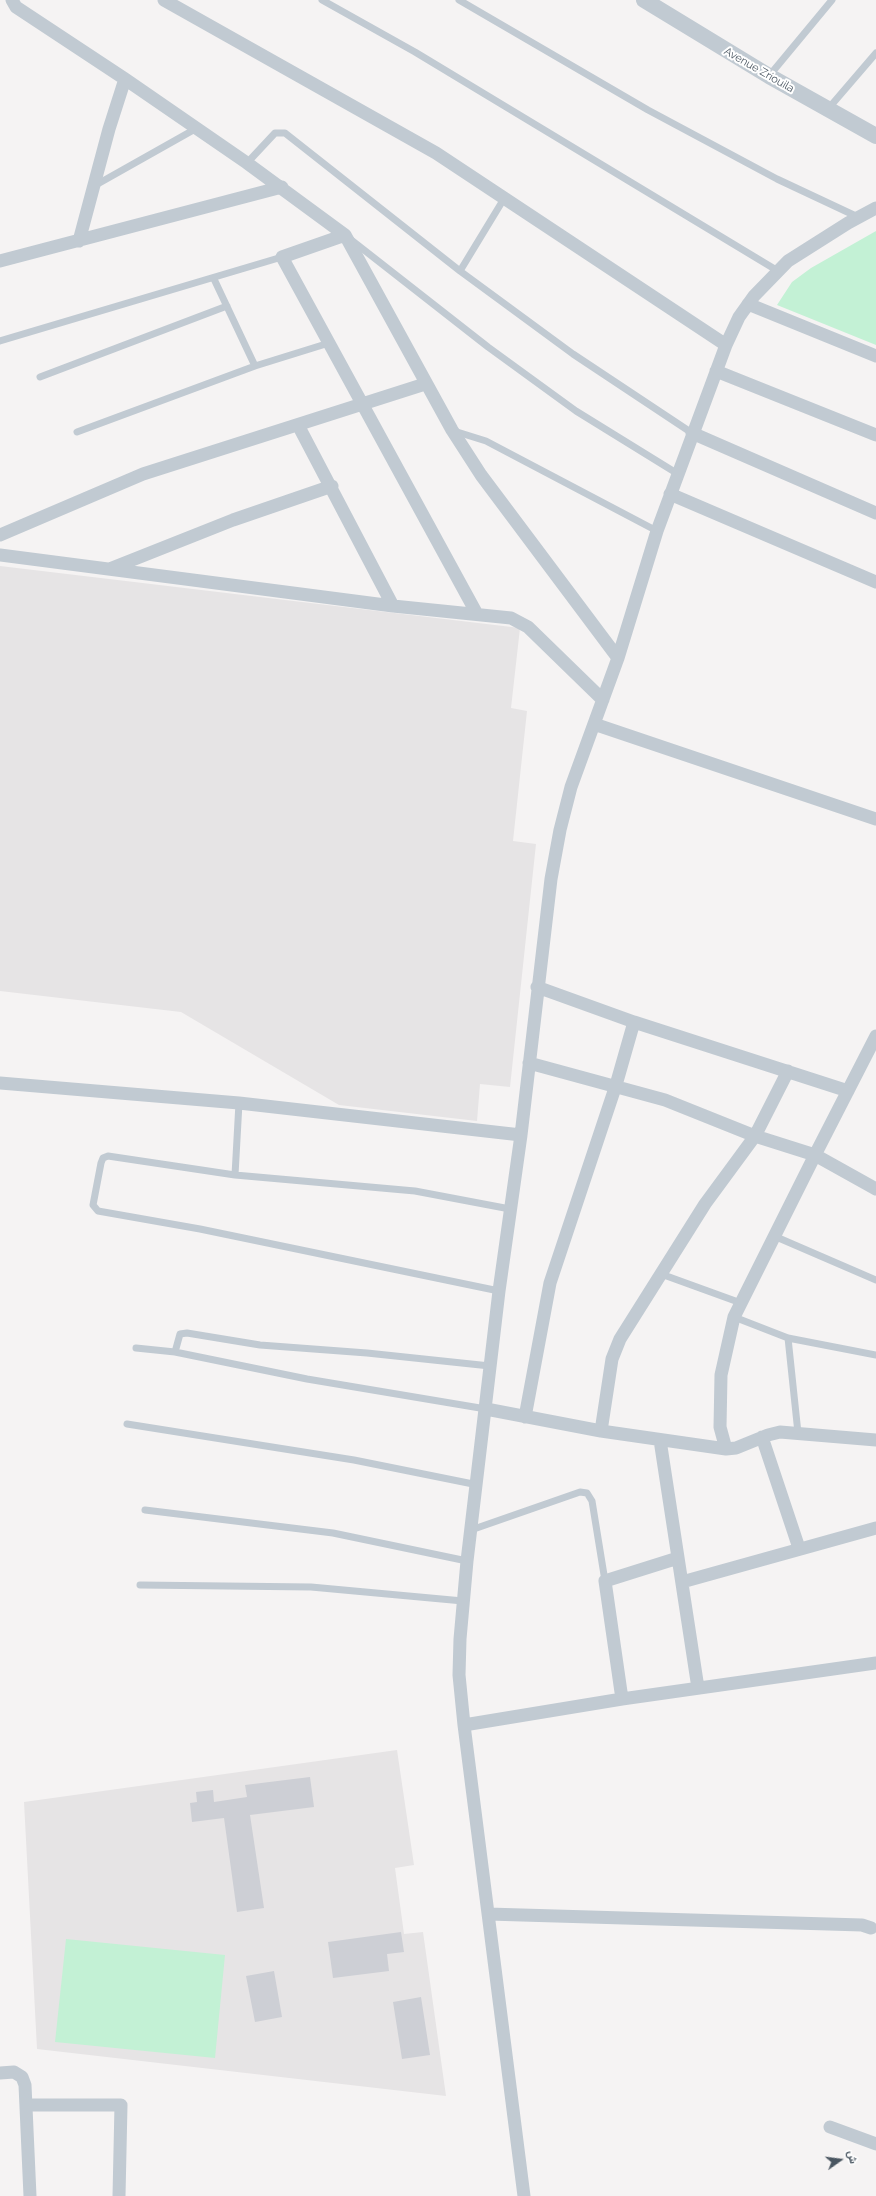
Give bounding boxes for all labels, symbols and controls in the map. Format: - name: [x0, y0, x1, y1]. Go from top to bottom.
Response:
- street label: Avenue Zriouila: [722, 45, 796, 95]
- north arrow: [820, 2140, 860, 2180]
- text: ش: [844, 2149, 860, 2165]

